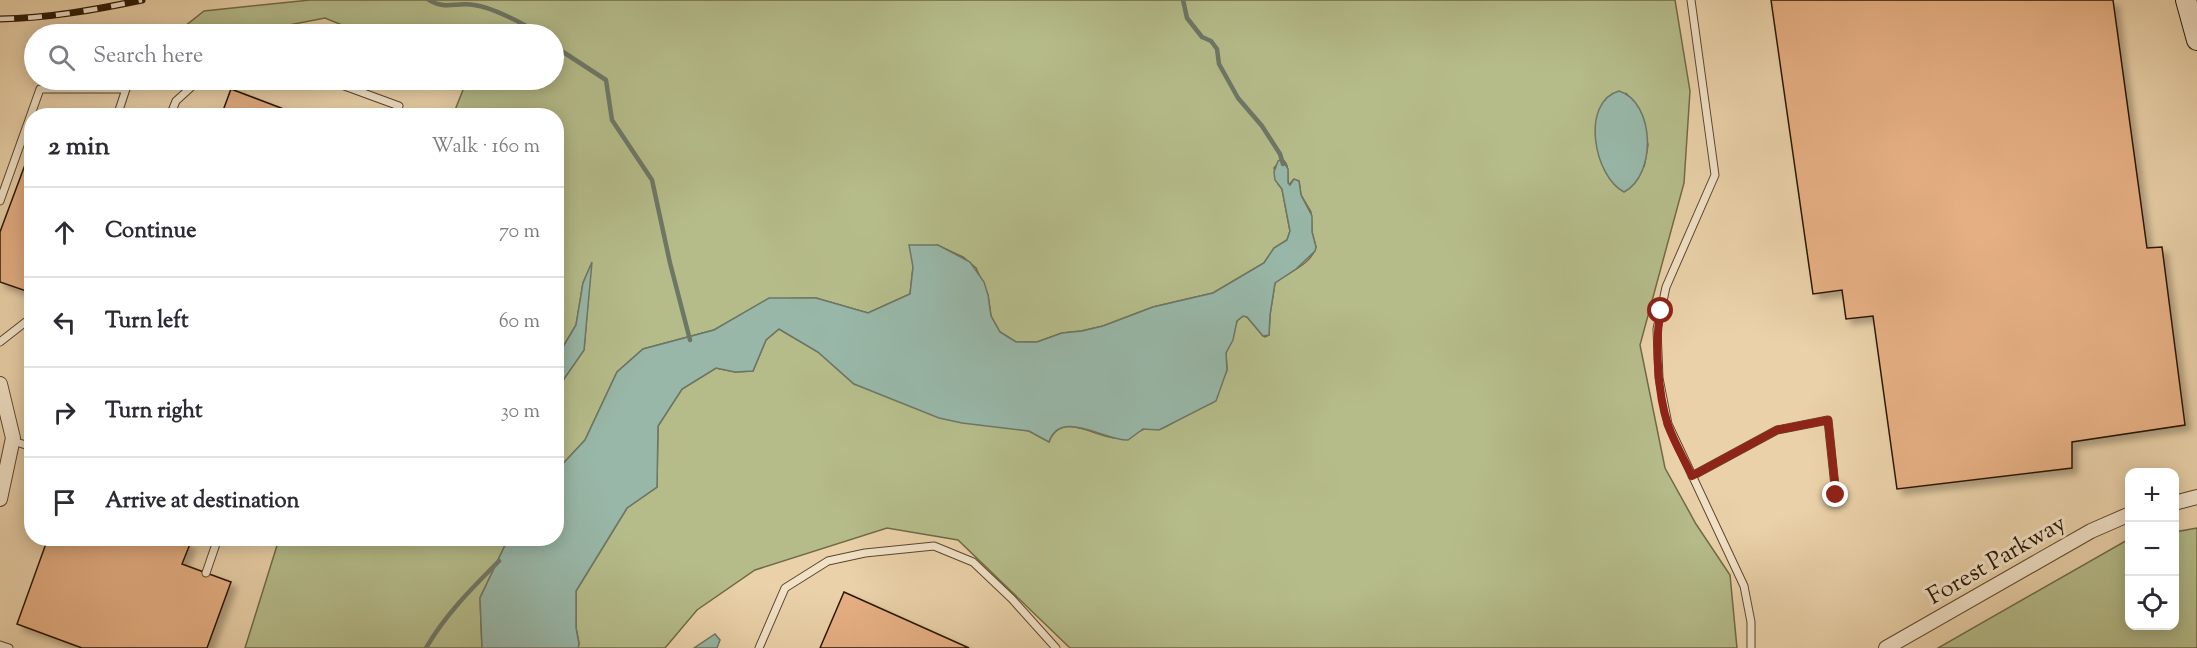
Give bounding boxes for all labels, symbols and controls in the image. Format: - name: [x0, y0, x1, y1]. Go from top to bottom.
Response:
- search box: [24, 24, 564, 90]
- icon: search: [45, 41, 78, 74]
- text: Search here: [93, 41, 203, 73]
- text: 2 min: [48, 129, 110, 166]
- text: Walk · 160 m: [431, 133, 540, 162]
- icon: ahead: [48, 216, 81, 249]
- text: Continue: [105, 216, 196, 248]
- text: 70 m: [499, 218, 540, 247]
- route start: [1647, 297, 1673, 323]
- icon: left: [48, 306, 81, 339]
- text: Turn left: [105, 306, 188, 338]
- text: 60 m: [499, 308, 540, 337]
- icon: right: [48, 396, 81, 429]
- text: Turn right: [105, 396, 202, 428]
- text: 30 m: [501, 398, 540, 427]
- map controls: [2125, 468, 2179, 630]
- button: +: [2125, 468, 2179, 522]
- route end: [1822, 481, 1848, 507]
- icon: arrive: [48, 486, 81, 519]
- text: Arrive at destination: [105, 486, 300, 518]
- street label: Forest Parkway: [1921, 507, 2073, 614]
- button: −: [2125, 522, 2179, 576]
- button: locate: [2125, 576, 2179, 630]

